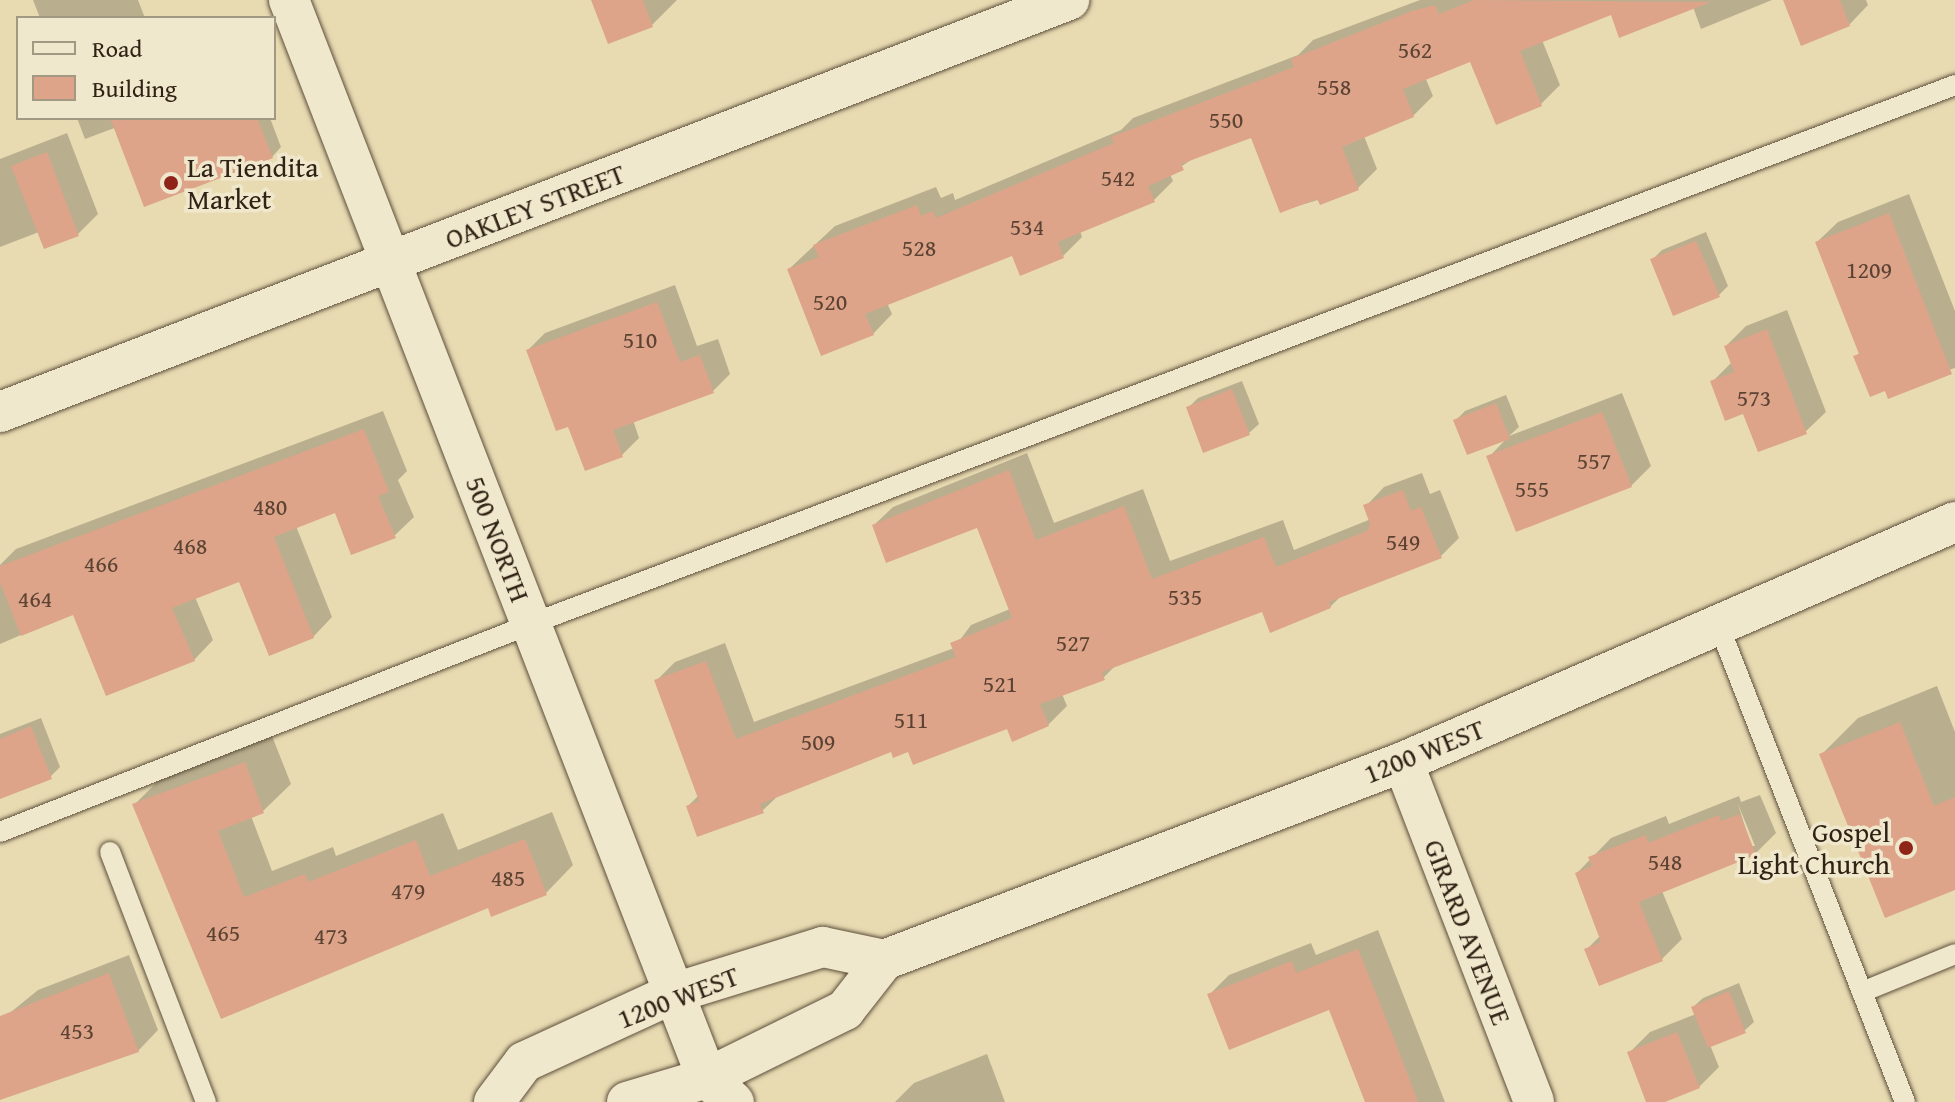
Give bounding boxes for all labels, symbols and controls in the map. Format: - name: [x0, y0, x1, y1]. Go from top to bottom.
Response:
- legend: [16, 16, 276, 120]
- text: Road: [92, 31, 142, 66]
- house number: 562: [1398, 36, 1432, 64]
- text: Building: [92, 71, 177, 106]
- house number: 558: [1317, 73, 1351, 101]
- house number: 550: [1209, 106, 1243, 134]
- place label: La Tiendita Market: [187, 150, 318, 216]
- street label: OAKLEY STREET: [440, 156, 630, 256]
- house number: 542: [1101, 164, 1135, 192]
- marker: La Tiendita Market: [162, 174, 180, 192]
- house number: 534: [1010, 213, 1044, 241]
- house number: 528: [902, 234, 936, 262]
- house number: 1209: [1846, 256, 1892, 284]
- house number: 520: [813, 288, 847, 316]
- house number: 510: [623, 326, 657, 354]
- house number: 573: [1737, 384, 1771, 412]
- house number: 557: [1577, 447, 1611, 475]
- street label: 500 NORTH: [459, 471, 537, 607]
- house number: 555: [1515, 475, 1549, 503]
- house number: 480: [253, 493, 287, 521]
- house number: 549: [1386, 528, 1420, 556]
- house number: 468: [173, 532, 207, 560]
- house number: 466: [84, 550, 118, 578]
- house number: 535: [1168, 583, 1202, 611]
- house number: 464: [18, 585, 52, 613]
- house number: 527: [1056, 629, 1090, 657]
- house number: 521: [983, 670, 1017, 698]
- house number: 511: [894, 706, 928, 734]
- street label: 1200 WEST: [1359, 712, 1489, 790]
- house number: 509: [801, 728, 835, 756]
- place label: Gospel Light Church: [1738, 815, 1890, 881]
- street label: GIRARD AVENUE: [1417, 835, 1519, 1029]
- marker: Gospel Light Church: [1897, 839, 1915, 857]
- house number: 548: [1648, 848, 1682, 876]
- house number: 485: [491, 864, 525, 892]
- house number: 479: [391, 877, 425, 905]
- house number: 465: [206, 919, 240, 947]
- house number: 473: [314, 922, 348, 950]
- street label: 1200 WEST: [613, 958, 743, 1036]
- house number: 453: [60, 1017, 94, 1045]

